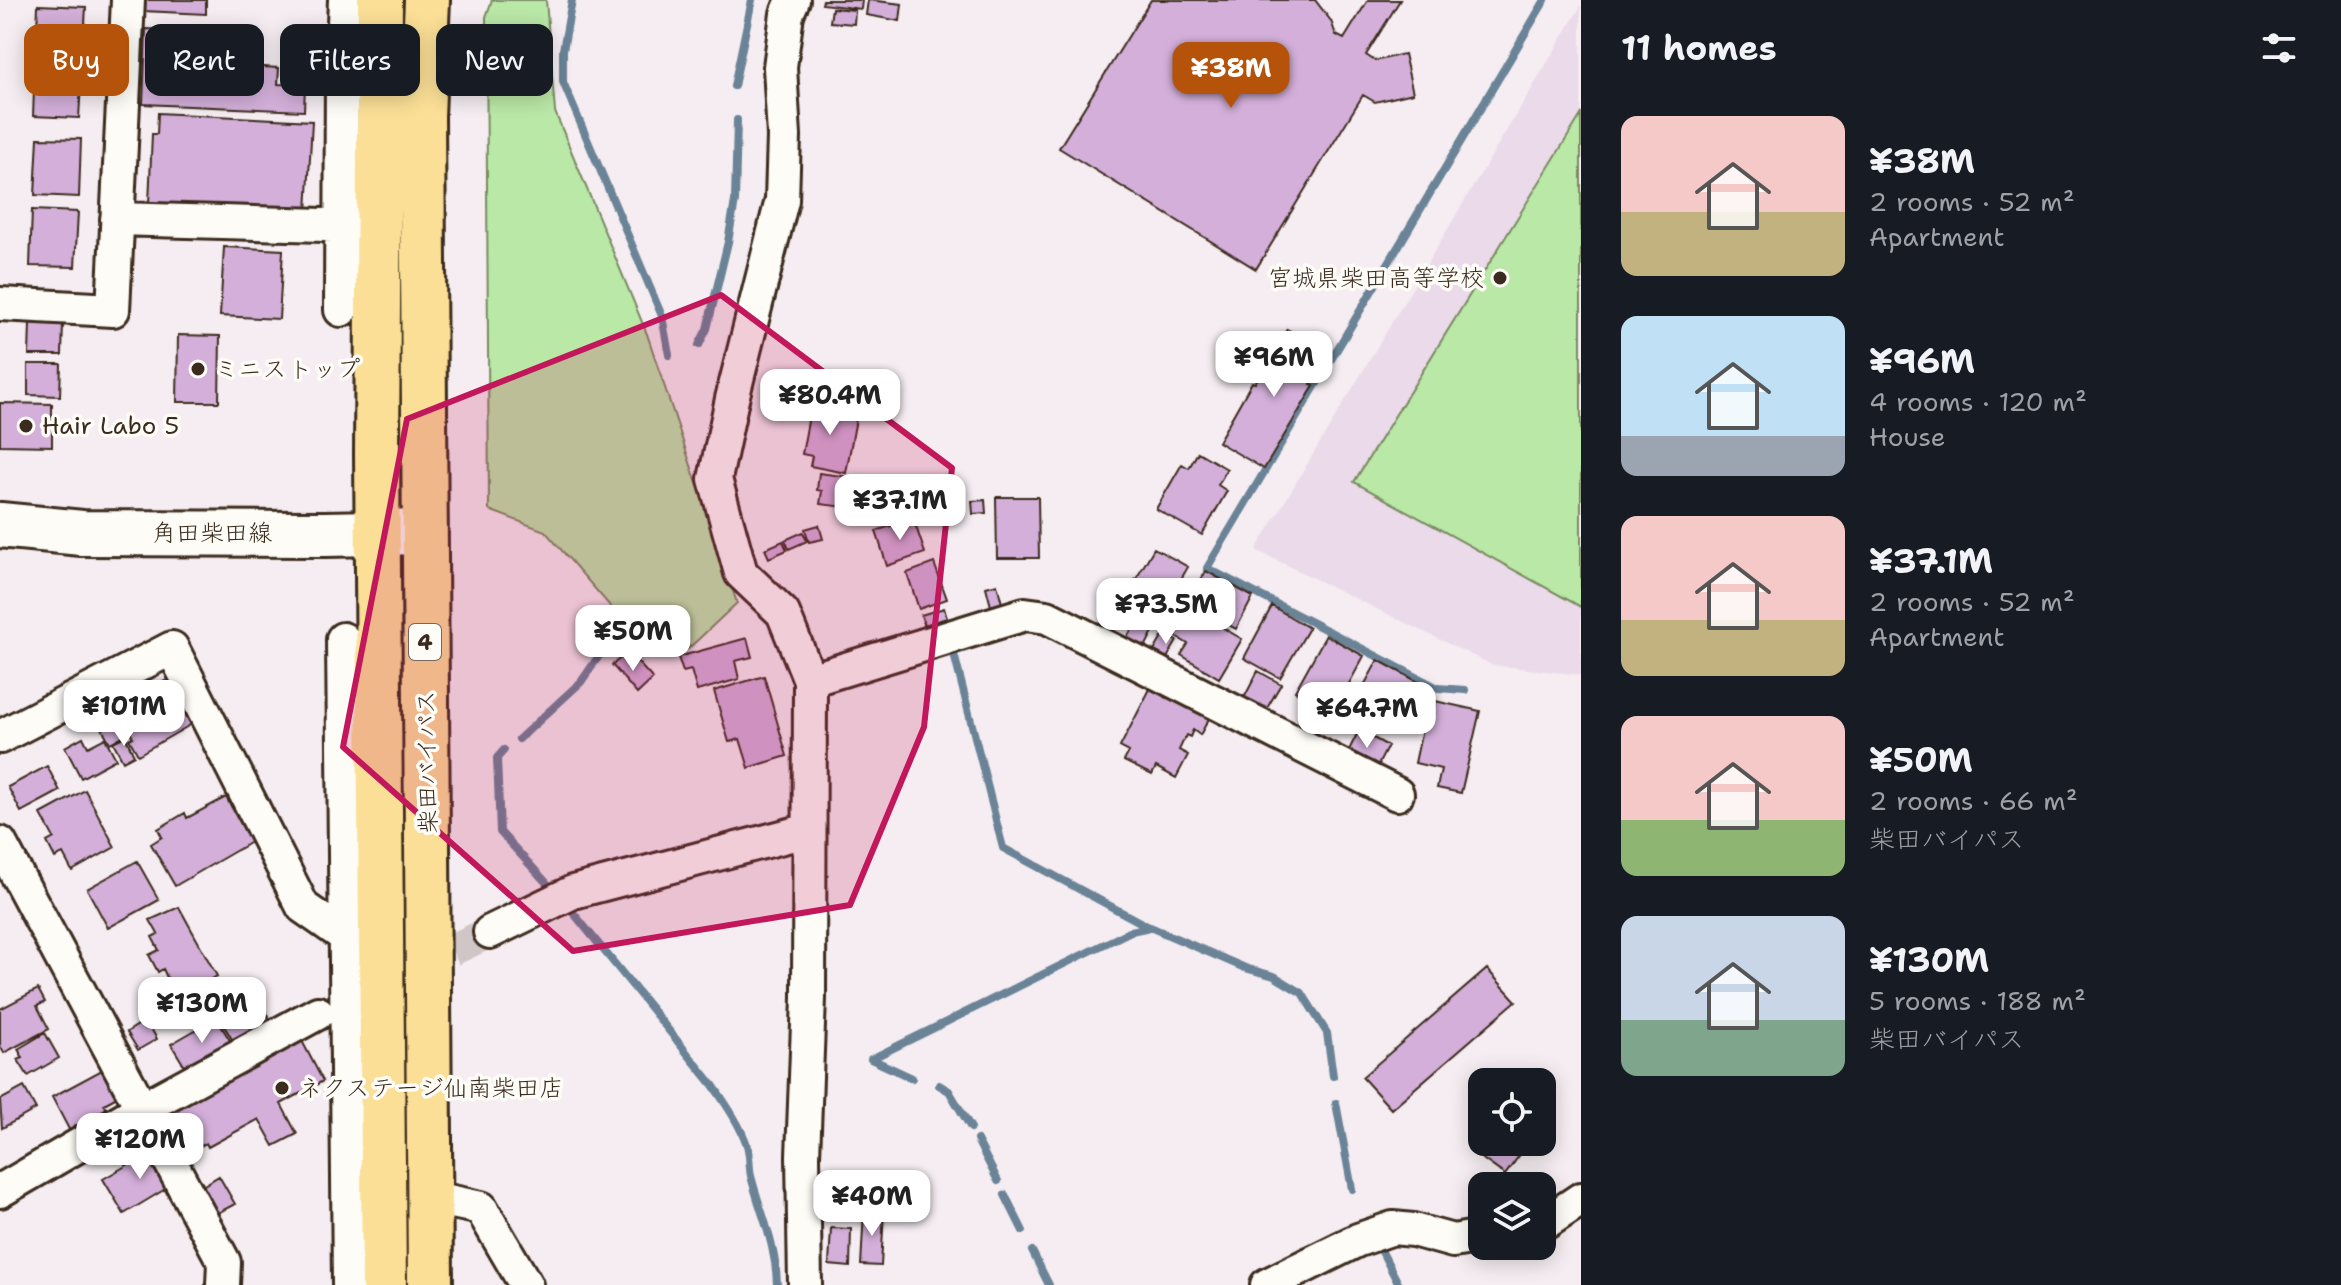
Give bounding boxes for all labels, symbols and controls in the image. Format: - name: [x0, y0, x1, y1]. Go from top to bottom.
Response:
- chip: Buy: [24, 24, 129, 96]
- chip: Rent: [145, 24, 264, 96]
- chip: Filters: [280, 24, 420, 96]
- chip: New: [436, 24, 553, 96]
- text: 11 homes: [1621, 25, 1777, 71]
- icon: filters: [2257, 26, 2301, 70]
- pin: ¥38M: [1184, 42, 1278, 110]
- text: ¥38M: [1190, 50, 1272, 85]
- text: ¥38M: [1869, 138, 1975, 184]
- icon: home: [1685, 148, 1781, 244]
- text: 2 rooms · 52 m²: [1869, 184, 2075, 219]
- text: Apartment: [1869, 219, 2005, 254]
- place label: 宮城県柴田高等学校: [1268, 262, 1484, 294]
- marker: 宮城県柴田高等学校: [1491, 269, 1509, 287]
- pin: ¥96M: [1227, 331, 1321, 399]
- text: ¥96M: [1869, 338, 1975, 384]
- text: ¥96M: [1233, 339, 1315, 374]
- icon: home: [1685, 348, 1781, 444]
- place label: ミニストップ: [214, 353, 360, 385]
- marker: ミニストップ: [189, 360, 207, 378]
- pin: ¥80.4M: [765, 369, 895, 437]
- text: ¥80.4M: [778, 377, 882, 412]
- text: 4 rooms · 120 m²: [1869, 384, 2087, 419]
- place label: Hair Labo 5: [42, 410, 179, 442]
- marker: Hair Labo 5: [17, 417, 35, 435]
- text: House: [1869, 419, 1945, 454]
- pin: ¥37.1M: [835, 474, 965, 542]
- text: ¥37.1M: [853, 482, 947, 517]
- street label: 角田柴田線: [152, 517, 272, 549]
- text: ¥37.1M: [1869, 538, 1993, 584]
- icon: home: [1685, 548, 1781, 644]
- pin: ¥73.5M: [1101, 578, 1231, 646]
- text: 2 rooms · 52 m²: [1869, 584, 2075, 619]
- text: ¥73.5M: [1114, 586, 1218, 621]
- pin: ¥50M: [586, 605, 680, 673]
- text: ¥50M: [593, 613, 673, 648]
- text: Apartment: [1869, 619, 2005, 654]
- road number: 4: [409, 624, 441, 660]
- pin: ¥101M: [68, 680, 180, 748]
- pin: ¥64.7M: [1302, 682, 1432, 750]
- text: ¥101M: [82, 688, 166, 723]
- street label: 柴田バイパス: [410, 690, 444, 834]
- text: ¥64.7M: [1316, 690, 1418, 725]
- text: ¥50M: [1869, 737, 1973, 783]
- icon: home: [1685, 748, 1781, 844]
- text: 2 rooms · 66 m²: [1869, 783, 2078, 818]
- text: 柴田バイパス: [1869, 821, 2024, 856]
- text: ¥130M: [1869, 937, 1989, 983]
- icon: home: [1685, 948, 1781, 1044]
- pin: ¥130M: [146, 977, 258, 1045]
- text: 5 rooms · 188 m²: [1869, 983, 2086, 1018]
- text: ¥130M: [156, 985, 248, 1020]
- text: 柴田バイパス: [1869, 1021, 2024, 1056]
- map controls: [1468, 1068, 1556, 1260]
- button: locate: [1468, 1068, 1556, 1156]
- place label: ネクステージ仙南柴田店: [298, 1072, 563, 1104]
- marker: ネクステージ仙南柴田店: [273, 1079, 291, 1097]
- pin: ¥120M: [84, 1113, 196, 1181]
- text: ¥120M: [94, 1121, 186, 1156]
- pin: ¥40M: [825, 1170, 919, 1238]
- button: layers: [1468, 1172, 1556, 1260]
- text: ¥40M: [831, 1178, 913, 1213]

